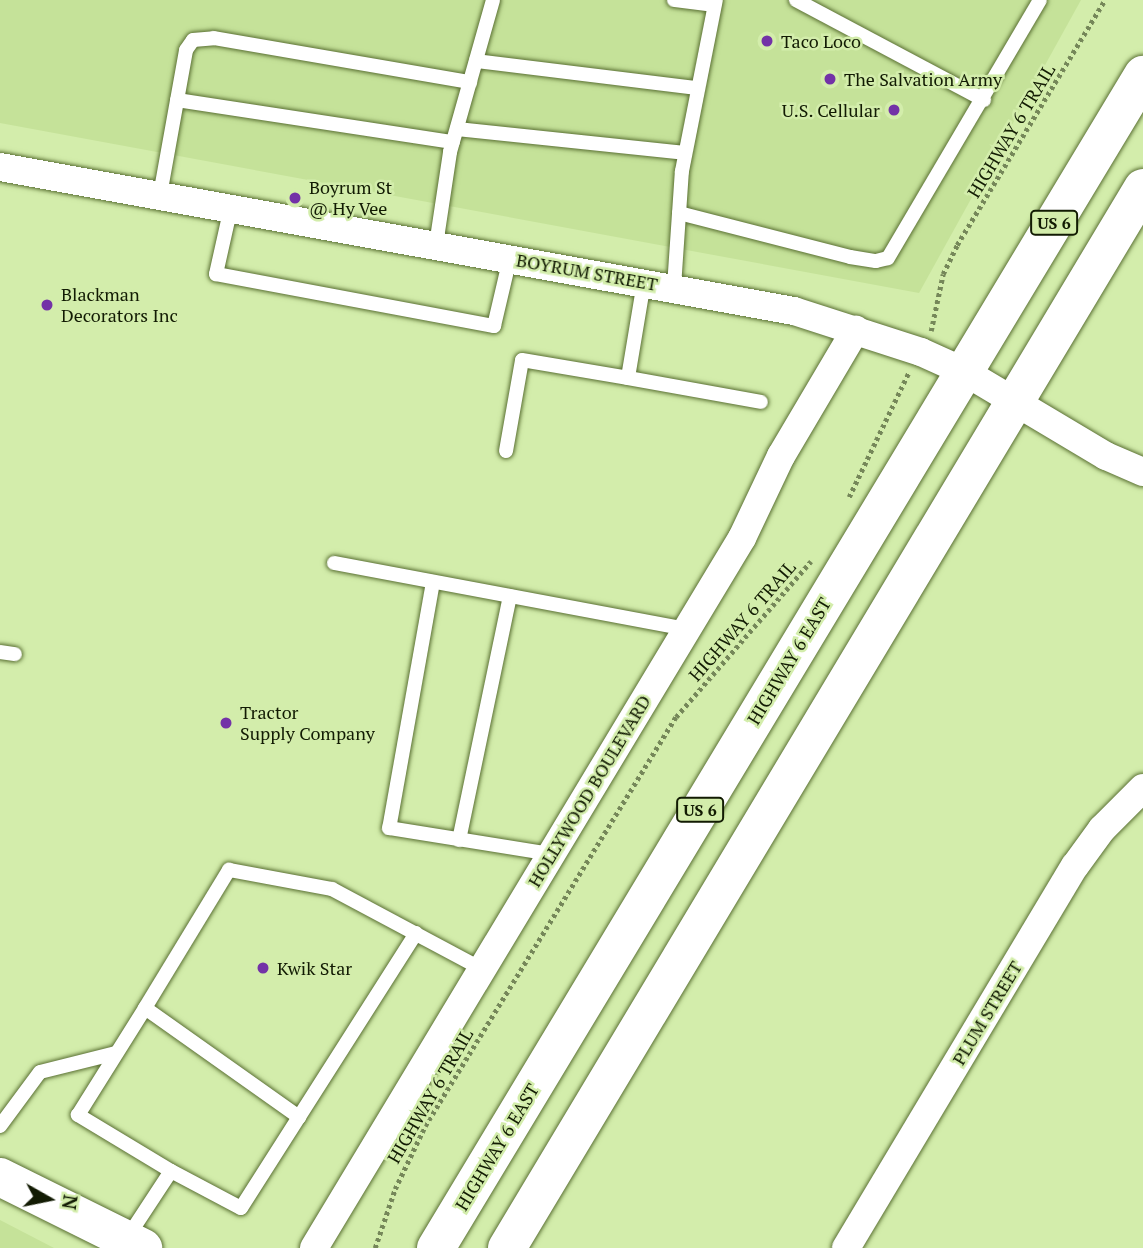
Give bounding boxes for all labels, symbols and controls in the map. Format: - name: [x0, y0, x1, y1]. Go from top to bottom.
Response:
- place label: Taco Loco: [781, 30, 861, 52]
- marker: Taco Loco: [759, 33, 775, 49]
- street label: HIGHWAY 6 TRAIL: [963, 60, 1059, 202]
- place label: The Salvation Army: [844, 68, 1002, 90]
- marker: The Salvation Army: [822, 71, 838, 87]
- place label: U.S. Cellular: [781, 99, 880, 121]
- marker: U.S. Cellular: [886, 102, 902, 118]
- place label: Boyrum St @ Hy Vee: [309, 177, 392, 220]
- marker: Boyrum St @ Hy Vee: [287, 190, 303, 206]
- road number: US 6: [1030, 210, 1078, 236]
- street label: BOYRUM STREET: [515, 249, 659, 295]
- place label: Blackman Decorators Inc: [61, 284, 178, 326]
- marker: Blackman Decorators Inc: [39, 297, 55, 313]
- street label: HIGHWAY 6 TRAIL: [684, 557, 800, 685]
- street label: HIGHWAY 6 EAST: [743, 594, 835, 728]
- street label: HOLLYWOOD BOULEVARD: [523, 691, 655, 891]
- place label: Tractor Supply Company: [240, 702, 375, 744]
- marker: Tractor Supply Company: [218, 715, 234, 731]
- road number: US 6: [676, 797, 724, 822]
- place label: Kwik Star: [277, 957, 352, 979]
- street label: PLUM STREET: [948, 957, 1026, 1069]
- marker: Kwik Star: [255, 960, 271, 976]
- street label: HIGHWAY 6 TRAIL: [383, 1025, 477, 1167]
- street label: HIGHWAY 6 EAST: [451, 1080, 543, 1214]
- north arrow: [14, 1164, 84, 1234]
- text: N: [57, 1193, 84, 1211]

